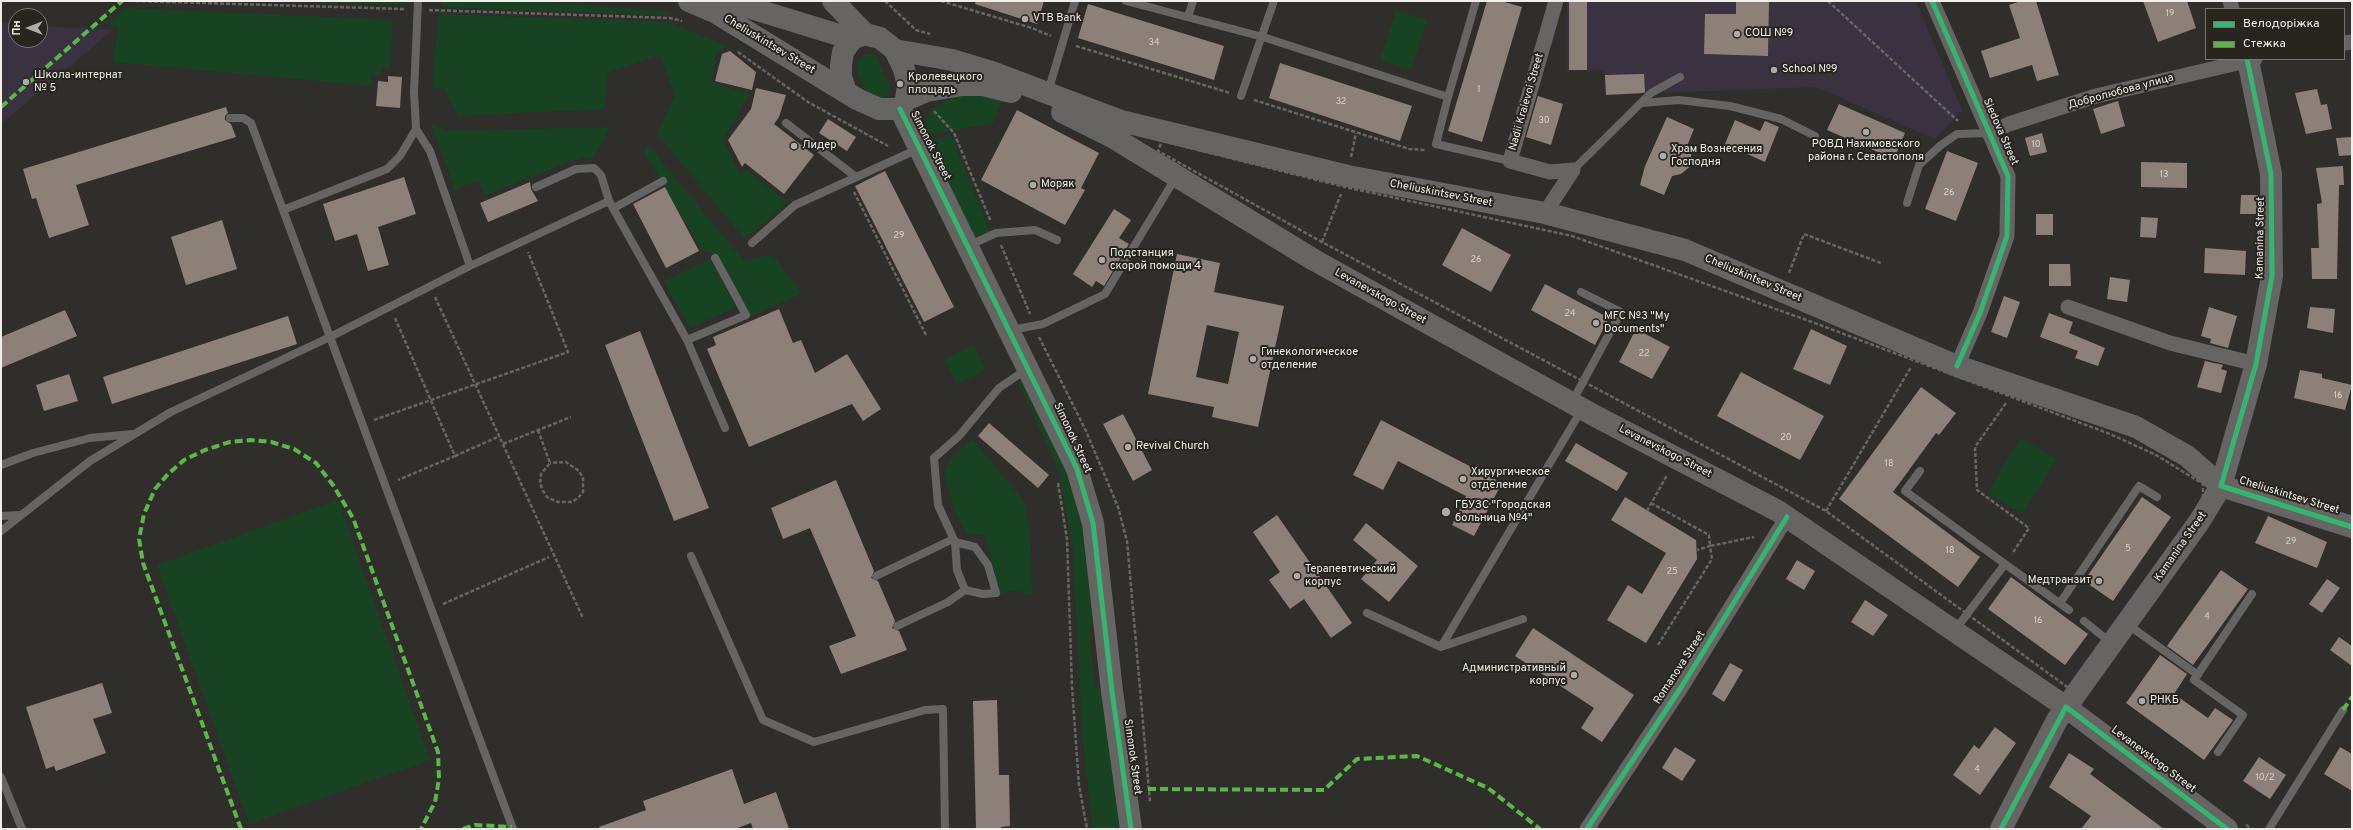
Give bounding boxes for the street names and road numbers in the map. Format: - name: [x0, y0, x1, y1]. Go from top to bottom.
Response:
- street label: Cheliuskintsev Street: [721, 12, 817, 78]
- street label: Nadii Kraievoi Street: [1507, 52, 1547, 152]
- street label: Добролюбова улица: [2067, 72, 2175, 112]
- street label: Siedova Street: [1979, 97, 2021, 167]
- street label: Simonok Street: [907, 109, 953, 183]
- street label: Cheliuskintsev Street: [1389, 178, 1493, 210]
- street label: Kamanina Street: [2254, 197, 2268, 279]
- street label: Cheliuskintsev Street: [1702, 253, 1804, 305]
- street label: Levanevskogo Street: [1332, 266, 1428, 328]
- street label: Simonok Street: [1050, 401, 1094, 475]
- street label: Levanevskogo Street: [1616, 423, 1714, 481]
- street label: Cheliuskintsev Street: [2237, 474, 2341, 518]
- street label: Kamanina Street: [2152, 510, 2210, 584]
- street label: Romanova Street: [1651, 629, 1709, 707]
- street label: Simonok Street: [1120, 718, 1144, 796]
- street label: Levanevskogo Street: [2108, 724, 2198, 796]

